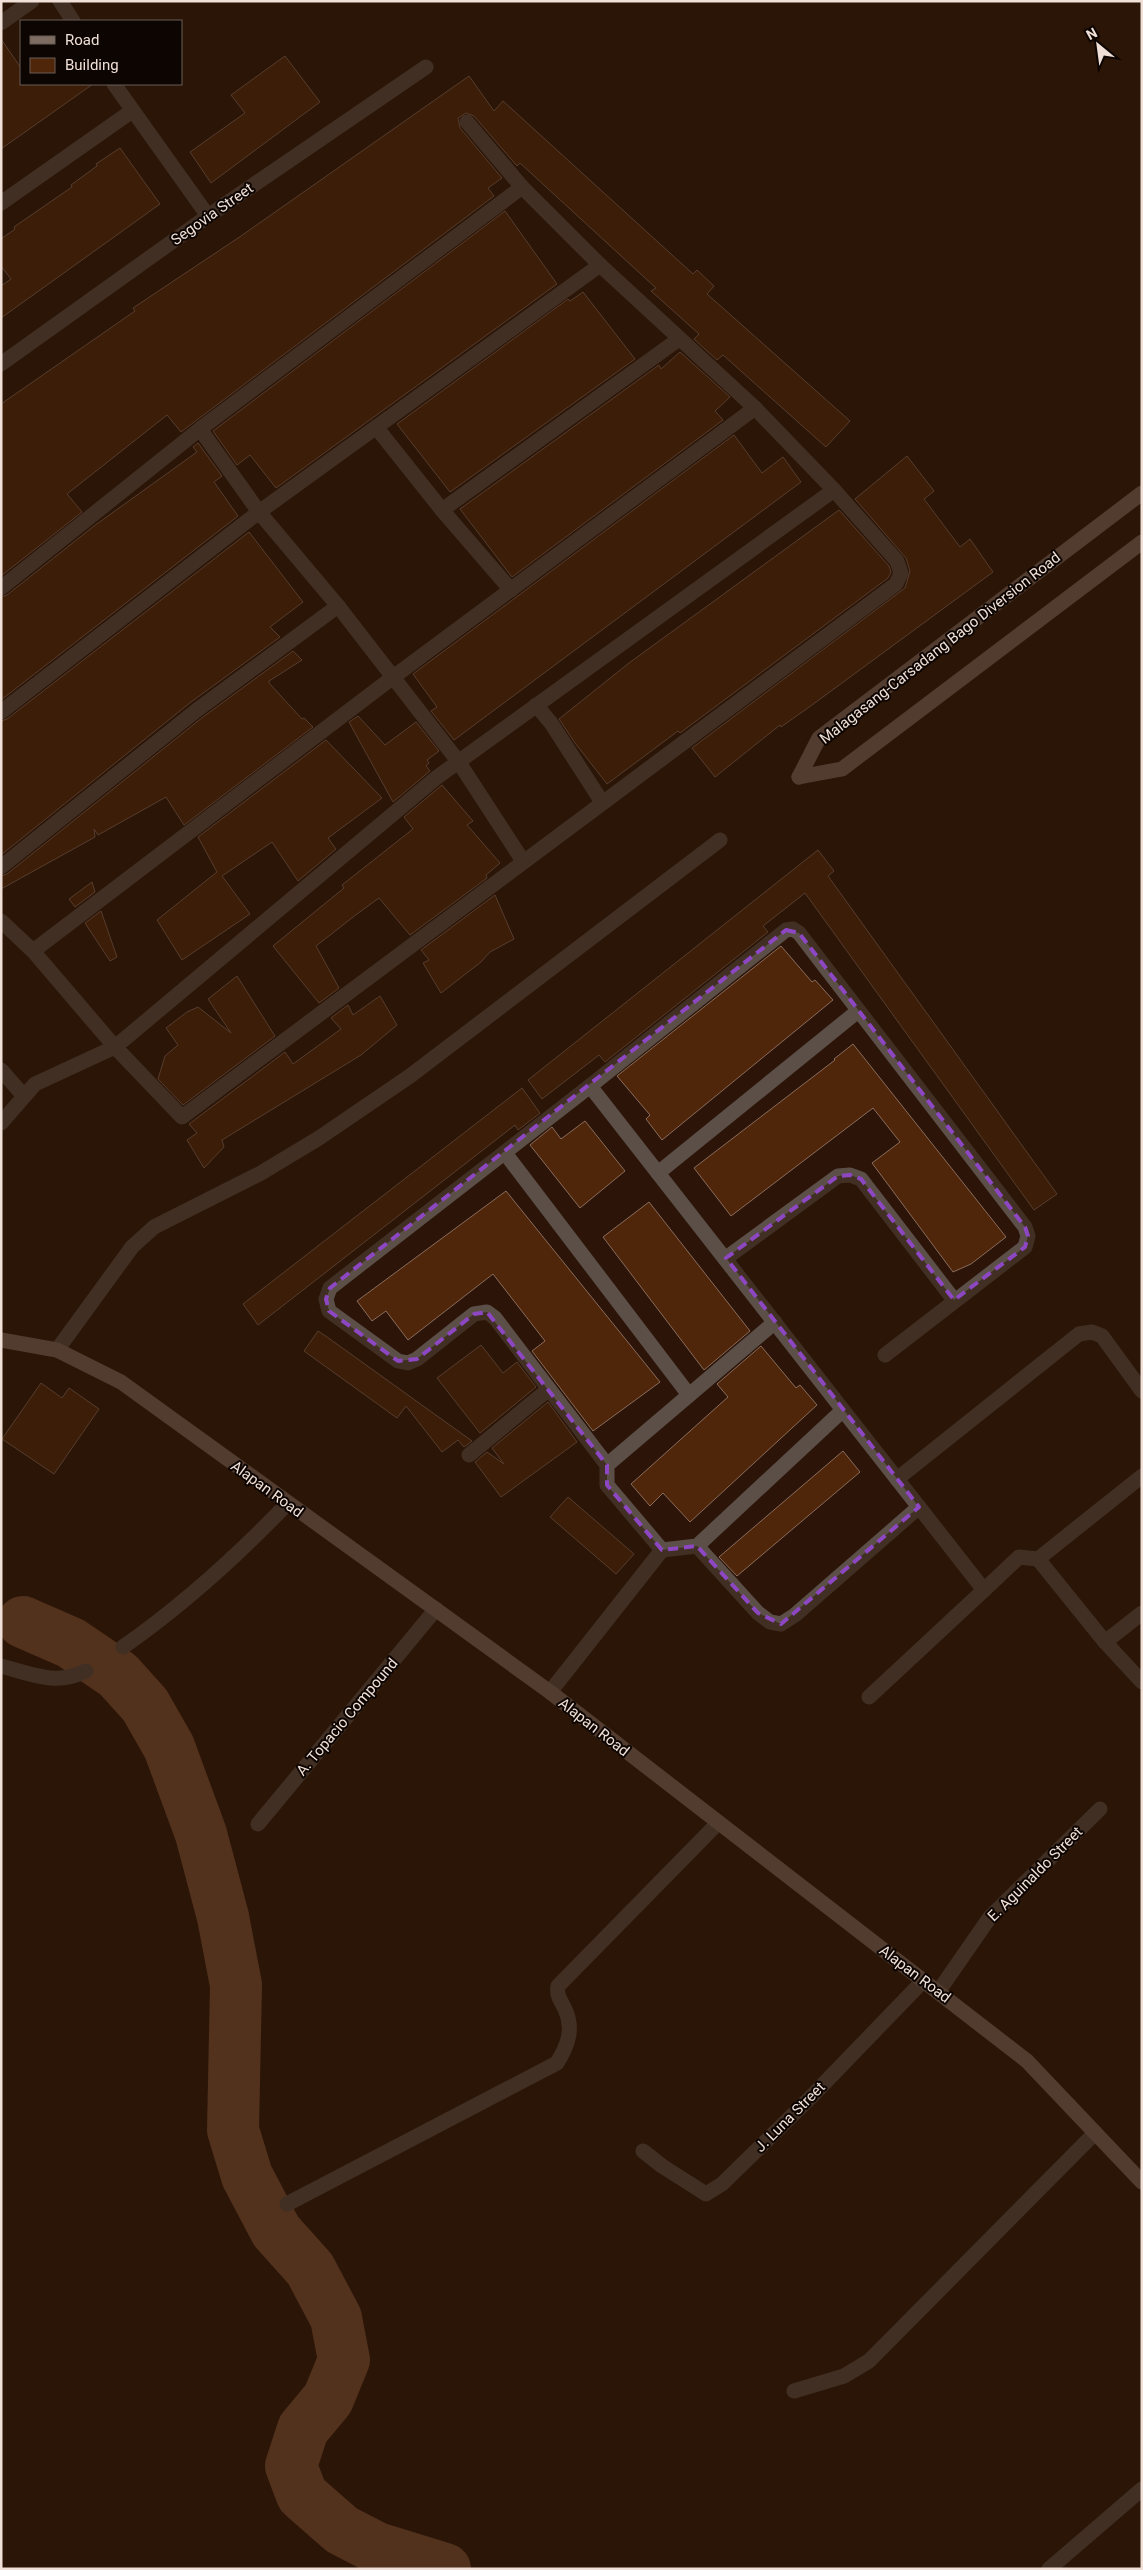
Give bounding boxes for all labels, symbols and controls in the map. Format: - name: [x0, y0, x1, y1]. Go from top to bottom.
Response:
- legend: [20, 20, 182, 85]
- north arrow: [1073, 20, 1123, 70]
- text: N: [1083, 24, 1100, 43]
- text: Road: [65, 31, 99, 49]
- text: Building: [65, 56, 119, 74]
- street label: Segovia Street: [167, 179, 257, 249]
- street label: Malagasang-Carsadang Bago Diversion Road: [816, 548, 1064, 748]
- street label: Alapan Road: [227, 1457, 307, 1521]
- street label: A. Topacio Compound: [293, 1655, 401, 1779]
- street label: Alapan Road: [555, 1694, 633, 1760]
- street label: E. Aguinaldo Street: [984, 1823, 1086, 1925]
- street label: Alapan Road: [876, 1941, 954, 2007]
- street label: J. Luna Street: [751, 2078, 829, 2156]

